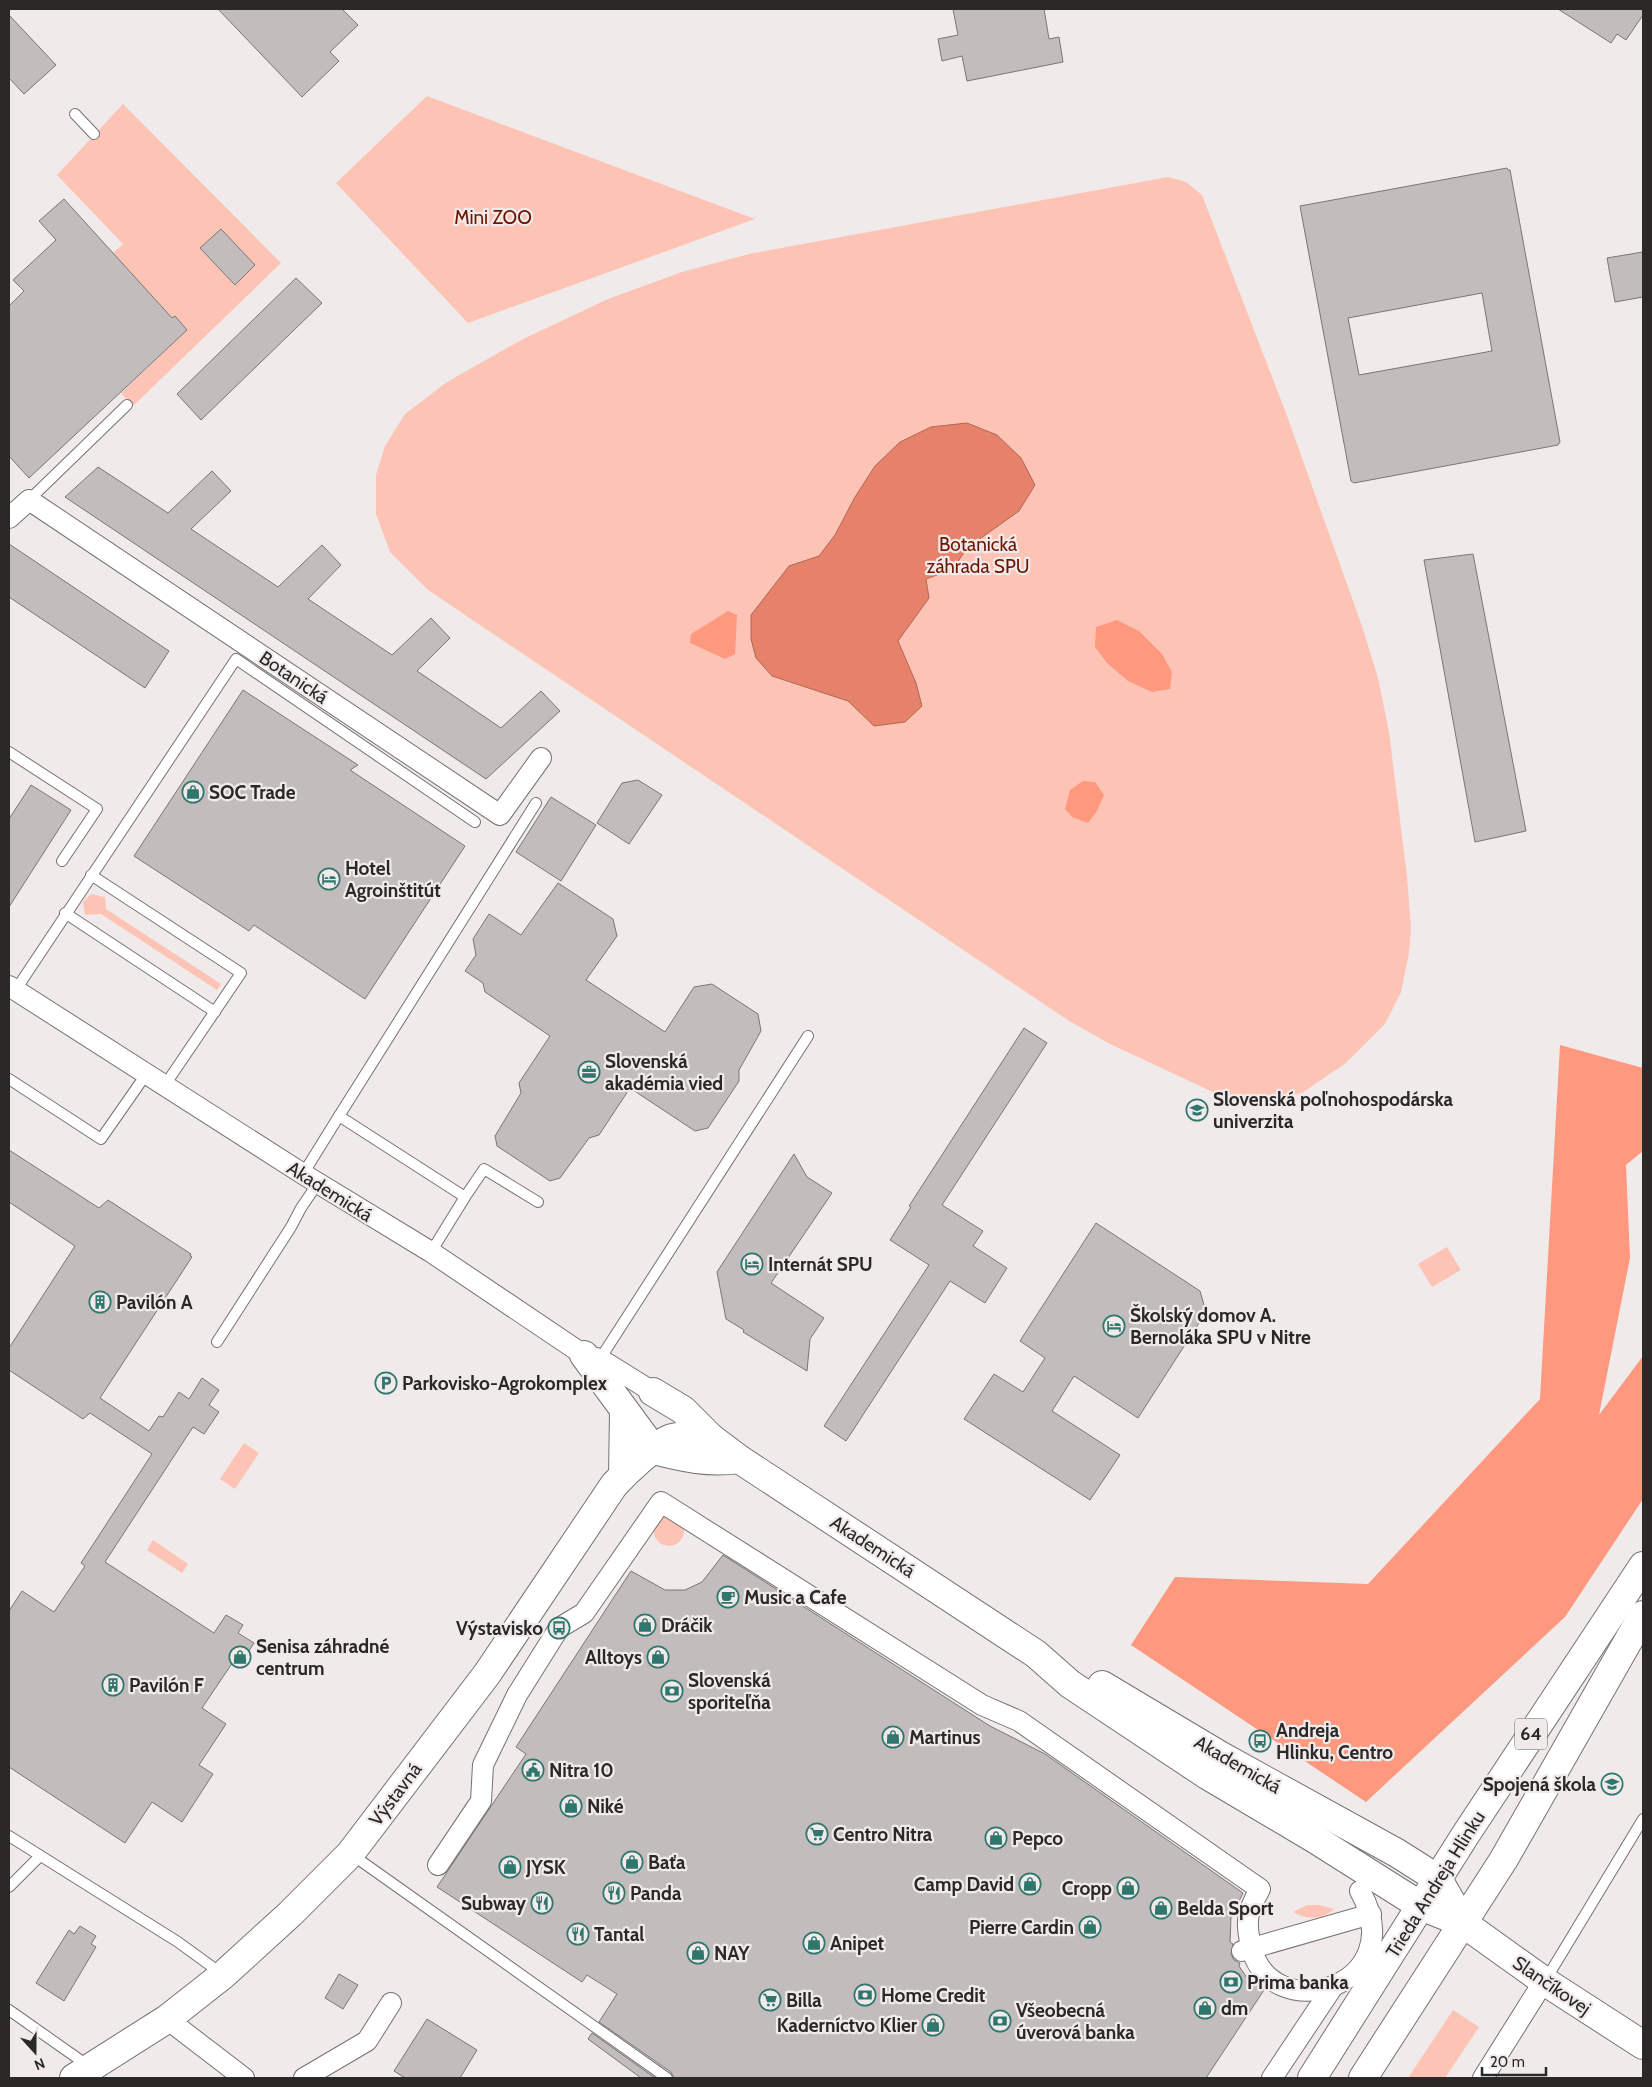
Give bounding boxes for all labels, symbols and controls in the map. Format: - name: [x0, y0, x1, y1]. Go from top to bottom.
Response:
- park label: Mini ZOO: [454, 206, 532, 229]
- park label: Botanická záhrada SPU: [926, 533, 1030, 578]
- street label: Botanická: [255, 646, 332, 709]
- shop icon: SOC Trade: [181, 780, 205, 804]
- place label: SOC Trade: [209, 781, 296, 804]
- place label: Hotel Agroinštitút: [345, 857, 441, 902]
- hotel icon: Hotel Agroinštitút: [317, 867, 341, 891]
- place label: Slovenská akadémia vied: [605, 1050, 723, 1095]
- office icon: Slovenská akadémia vied: [577, 1060, 601, 1084]
- place label: Slovenská poľnohospodárska univerzita: [1213, 1088, 1454, 1133]
- school or university icon: Slovenská poľnohospodárska univerzita: [1185, 1098, 1209, 1122]
- street label: Akademická: [283, 1156, 377, 1227]
- hotel icon: Internát SPU: [740, 1252, 764, 1276]
- place label: Internát SPU: [768, 1253, 873, 1276]
- building icon: Pavilón A: [88, 1290, 112, 1314]
- place label: Pavilón A: [116, 1291, 193, 1314]
- place label: Školský domov A. Bernoláka SPU v Nitre: [1130, 1303, 1311, 1349]
- hotel icon: Školský domov A. Bernoláka SPU v Nitre: [1102, 1314, 1126, 1338]
- parking icon: Parkovisko-Agrokomplex: [374, 1371, 398, 1395]
- place label: Parkovisko-Agrokomplex: [402, 1372, 608, 1395]
- street label: Akademická: [826, 1511, 919, 1582]
- cafe icon: Music a Cafe: [716, 1585, 740, 1609]
- place label: Music a Cafe: [744, 1586, 847, 1609]
- shop icon: Dráčik: [633, 1613, 657, 1637]
- place label: Dráčik: [661, 1614, 713, 1637]
- bus stop icon: Výstavisko: [547, 1616, 571, 1640]
- place label: Výstavisko: [456, 1617, 543, 1640]
- place label: Senisa záhradné centrum: [256, 1635, 389, 1680]
- shop icon: Senisa záhradné centrum: [228, 1645, 252, 1669]
- shop icon: Alltoys: [646, 1645, 670, 1669]
- place label: Alltoys: [585, 1646, 642, 1669]
- place label: Slovenská sporiteľňa: [688, 1669, 771, 1714]
- building icon: Pavilón F: [101, 1673, 125, 1697]
- place label: Pavilón F: [129, 1674, 204, 1697]
- bank icon: Slovenská sporiteľňa: [660, 1679, 684, 1703]
- road number: 64: [1515, 1718, 1547, 1750]
- place label: Andreja Hlinku, Centro: [1276, 1719, 1393, 1764]
- shop icon: Martinus: [881, 1725, 905, 1749]
- place label: Martinus: [909, 1726, 980, 1749]
- bus stop icon: Andreja Hlinku, Centro: [1248, 1729, 1272, 1753]
- street label: Akademická: [1190, 1730, 1285, 1798]
- street label: Výstavná: [364, 1758, 427, 1830]
- public building icon: Nitra 10: [521, 1758, 545, 1782]
- place label: Nitra 10: [549, 1759, 614, 1782]
- school or university icon: Spojená škola: [1600, 1772, 1624, 1796]
- place label: Spojená škola: [1483, 1773, 1597, 1796]
- shop icon: Niké: [559, 1794, 583, 1818]
- place label: Niké: [587, 1795, 624, 1818]
- street label: Trieda Andreja Hlinku: [1381, 1807, 1490, 1962]
- supermarket icon: Centro Nitra: [805, 1822, 829, 1846]
- place label: Centro Nitra: [833, 1823, 933, 1846]
- shop icon: Pepco: [984, 1826, 1008, 1850]
- place label: Pepco: [1012, 1827, 1063, 1850]
- shop icon: Baťa: [620, 1850, 644, 1874]
- place label: Baťa: [648, 1851, 686, 1874]
- shop icon: JYSK: [498, 1855, 522, 1879]
- place label: JYSK: [525, 1856, 566, 1879]
- shop icon: Camp David: [1018, 1872, 1042, 1896]
- place label: Camp David: [914, 1873, 1014, 1896]
- shop icon: Cropp: [1116, 1876, 1140, 1900]
- place label: Cropp: [1062, 1877, 1112, 1900]
- restaurant icon: Panda: [602, 1881, 626, 1905]
- place label: Panda: [630, 1882, 682, 1905]
- restaurant icon: Subway: [530, 1891, 554, 1915]
- place label: Subway: [461, 1892, 527, 1915]
- shop icon: Belda Sport: [1149, 1896, 1173, 1920]
- place label: Belda Sport: [1177, 1897, 1274, 1920]
- shop icon: Pierre Cardin: [1078, 1915, 1102, 1939]
- place label: Pierre Cardin: [969, 1916, 1074, 1939]
- restaurant icon: Tantal: [566, 1922, 590, 1946]
- place label: Tantal: [594, 1923, 644, 1946]
- shop icon: Anipet: [802, 1931, 826, 1955]
- place label: Anipet: [830, 1932, 885, 1955]
- shop icon: NAY: [686, 1941, 710, 1965]
- place label: NAY: [714, 1942, 750, 1965]
- street label: Slančíkovej: [1508, 1951, 1595, 2020]
- bank icon: Prima banka: [1219, 1970, 1243, 1994]
- place label: Prima banka: [1247, 1971, 1349, 1994]
- bank icon: Home Credit: [853, 1983, 877, 2007]
- place label: Home Credit: [881, 1984, 986, 2007]
- supermarket icon: Billa: [758, 1988, 782, 2012]
- place label: Billa: [786, 1989, 822, 2012]
- shop icon: dm: [1193, 1996, 1217, 2020]
- place label: dm: [1221, 1997, 1248, 2020]
- place label: Všeobecná úverová banka: [1016, 1999, 1135, 2044]
- bank icon: Všeobecná úverová banka: [988, 2009, 1012, 2033]
- shop icon: Kaderníctvo Klier: [921, 2013, 945, 2037]
- place label: Kaderníctvo Klier: [777, 2014, 918, 2037]
- north arrow: [10, 2027, 60, 2077]
- scale bar: [1482, 2044, 1546, 2076]
- text: 20 m: [1490, 2053, 1525, 2071]
- text: N: [32, 2054, 48, 2074]

